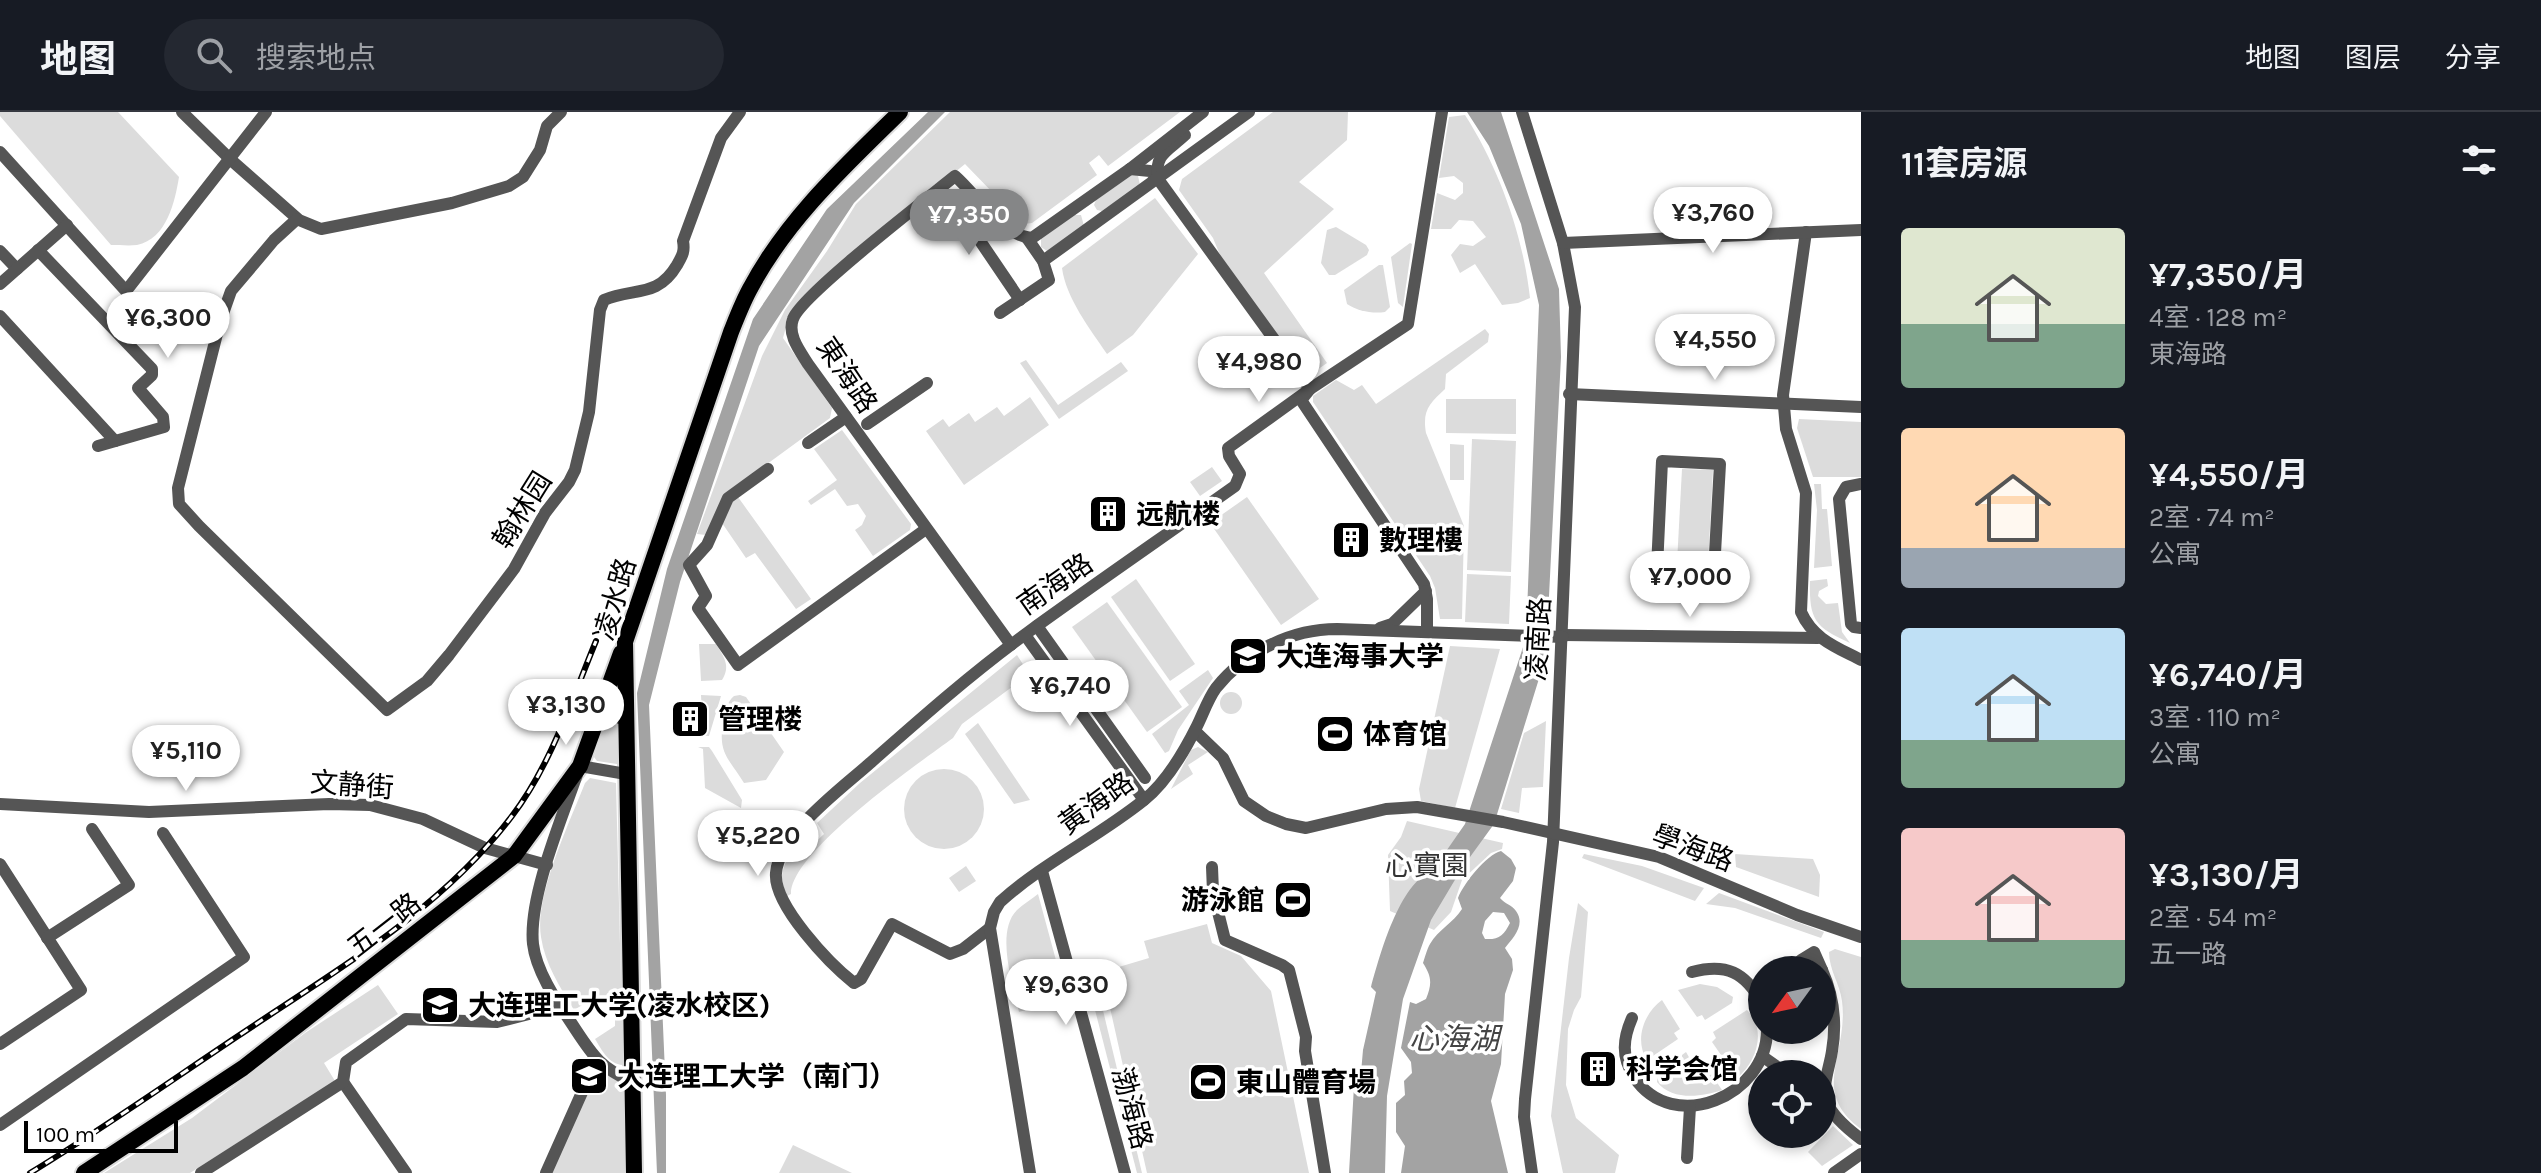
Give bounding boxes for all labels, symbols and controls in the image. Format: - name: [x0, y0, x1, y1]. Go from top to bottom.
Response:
- search box: [164, 19, 724, 91]
- icon: search: [192, 33, 236, 77]
- text: 地图: [40, 37, 116, 82]
- text: 搜索地点: [256, 40, 376, 76]
- text: 地图: [2245, 41, 2301, 74]
- text: 图层: [2345, 41, 2401, 74]
- text: 分享: [2445, 41, 2501, 74]
- icon: filters: [2457, 138, 2501, 182]
- text: 11套房源: [1901, 144, 2027, 184]
- pin: ¥3,760: [1648, 187, 1778, 255]
- pin: ¥7,350: [904, 189, 1034, 257]
- text: ¥3,760: [1671, 197, 1755, 228]
- text: ¥7,350: [928, 199, 1010, 230]
- text: ¥7,350/月: [2149, 255, 2307, 295]
- icon: home: [1965, 260, 2061, 356]
- pin: ¥6,300: [103, 292, 233, 360]
- text: ¥6,300: [125, 302, 211, 333]
- text: 4室 · 128 m²: [2149, 302, 2287, 333]
- pin: ¥4,550: [1650, 314, 1780, 382]
- text: ¥4,550: [1673, 324, 1757, 355]
- street label: 東海路: [810, 331, 884, 419]
- pin: ¥4,980: [1194, 336, 1324, 404]
- text: 東海路: [2149, 339, 2227, 370]
- text: ¥4,980: [1216, 346, 1302, 377]
- text: ¥4,550/月: [2149, 455, 2309, 495]
- icon: home: [1965, 460, 2061, 556]
- street label: 翰林园: [486, 466, 558, 554]
- building icon: 远航楼: [1087, 493, 1129, 535]
- place label: 远航楼: [1136, 498, 1220, 531]
- text: 2室 · 74 m²: [2149, 502, 2275, 533]
- building icon: 數理樓: [1330, 519, 1372, 561]
- place label: 數理樓: [1379, 524, 1463, 557]
- text: 公寓: [2149, 539, 2201, 570]
- street label: 南海路: [1011, 546, 1099, 622]
- pin: ¥7,000: [1625, 551, 1755, 619]
- street label: 凌水路: [588, 554, 642, 644]
- text: ¥7,000: [1648, 561, 1732, 592]
- street label: 凌南路: [1519, 596, 1557, 682]
- school or university icon: 大连海事大学: [1227, 635, 1269, 677]
- place label: 大连海事大学: [1276, 640, 1444, 673]
- text: ¥6,740/月: [2149, 655, 2307, 695]
- pin: ¥6,740: [1005, 660, 1135, 728]
- icon: home: [1965, 660, 2061, 756]
- text: ¥6,740: [1029, 670, 1111, 701]
- pin: ¥3,130: [501, 679, 631, 747]
- text: ¥3,130: [526, 689, 606, 720]
- building icon: 管理楼: [669, 698, 711, 740]
- text: 3室 · 110 m²: [2149, 702, 2281, 733]
- place label: 管理楼: [718, 703, 802, 736]
- sports icon: 体育馆: [1314, 713, 1356, 755]
- place label: 体育馆: [1363, 718, 1447, 751]
- pin: ¥5,110: [121, 725, 251, 793]
- text: ¥5,110: [150, 735, 222, 766]
- text: 公寓: [2149, 739, 2201, 770]
- street label: 黃海路: [1052, 765, 1140, 841]
- street label: 文静街: [309, 766, 395, 804]
- pin: ¥5,220: [693, 810, 823, 878]
- street label: 學海路: [1648, 818, 1738, 878]
- text: ¥5,220: [716, 820, 800, 851]
- park label: 心實園: [1385, 849, 1469, 882]
- text: ¥3,130/月: [2149, 855, 2304, 895]
- icon: home: [1965, 860, 2061, 956]
- sports icon: 游泳館: [1272, 879, 1314, 921]
- place label: 游泳館: [1181, 884, 1265, 917]
- street label: 五一路: [341, 886, 427, 964]
- text: 2室 · 54 m²: [2149, 902, 2277, 933]
- text: 五一路: [2149, 939, 2227, 970]
- north arrow: [1748, 956, 1836, 1044]
- map controls: [1748, 956, 1836, 1148]
- pin: ¥9,630: [1001, 959, 1131, 1027]
- text: ¥9,630: [1023, 969, 1109, 1000]
- school or university icon: 大连理工大学(凌水校区): [419, 984, 461, 1026]
- place label: 大连理工大学(凌水校区): [468, 989, 770, 1022]
- water label: 心海湖: [1409, 1021, 1503, 1057]
- building icon: 科学会馆: [1577, 1048, 1619, 1090]
- place label: 科学会馆: [1626, 1053, 1738, 1086]
- school or university icon: 大连理工大学（南门）: [568, 1055, 610, 1097]
- place label: 大连理工大学（南门）: [617, 1060, 897, 1093]
- button: locate: [1748, 1060, 1836, 1148]
- sports icon: 東山體育場: [1187, 1061, 1229, 1103]
- street label: 渤海路: [1105, 1063, 1159, 1153]
- place label: 東山體育場: [1236, 1066, 1376, 1099]
- scale bar: [24, 1117, 178, 1153]
- text: 100 m: [36, 1122, 95, 1148]

